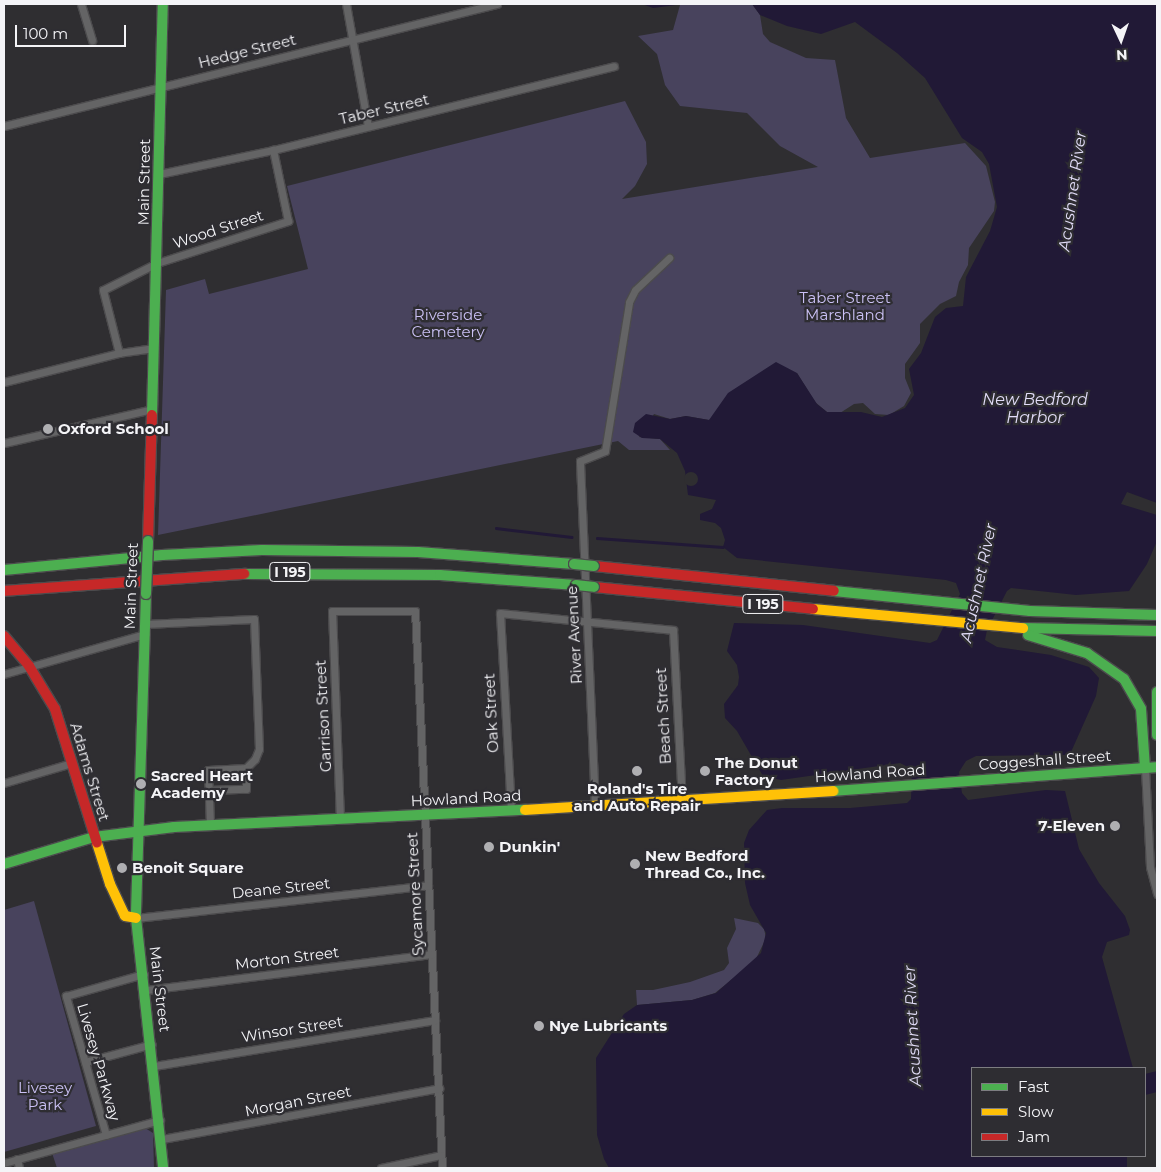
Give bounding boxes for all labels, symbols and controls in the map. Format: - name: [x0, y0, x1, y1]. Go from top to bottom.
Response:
- scale bar: [18, 15, 129, 47]
- north arrow: [1096, 15, 1146, 65]
- text: 100 m: [23, 24, 68, 43]
- street label: Hedge Street: [196, 30, 298, 72]
- text: N: [1116, 46, 1128, 64]
- street label: Taber Street: [337, 90, 431, 128]
- water label: Acushnet River: [1055, 130, 1091, 252]
- street label: Main Street: [134, 139, 154, 225]
- street label: Wood Street: [170, 206, 266, 252]
- park label: Taber Street Marshland: [799, 288, 891, 323]
- park label: Riverside Cemetery: [411, 305, 485, 340]
- water label: New Bedford Harbor: [982, 390, 1088, 428]
- place label: Oxford School: [58, 420, 169, 438]
- marker: Oxford School: [42, 423, 54, 435]
- water label: Acushnet River: [957, 522, 1001, 644]
- street label: Main Street: [120, 542, 142, 630]
- road number: I 195: [269, 560, 311, 584]
- street label: River Avenue: [562, 585, 586, 685]
- road number: I 195: [742, 592, 784, 616]
- street label: Garrison Street: [311, 659, 335, 773]
- street label: Beach Street: [651, 667, 675, 765]
- street label: Oak Street: [480, 673, 502, 753]
- street label: Adams Street: [66, 720, 114, 824]
- street label: Coggeshall Street: [978, 746, 1112, 774]
- place label: The Donut Factory: [715, 753, 798, 788]
- street label: Howland Road: [814, 760, 926, 786]
- marker: Roland's Tire and Auto Repair: [631, 765, 643, 777]
- marker: The Donut Factory: [699, 765, 711, 777]
- place label: Sacred Heart Academy: [151, 766, 253, 801]
- marker: Sacred Heart Academy: [135, 778, 147, 790]
- place label: Roland's Tire and Auto Repair: [573, 779, 701, 814]
- street label: Howland Road: [410, 786, 522, 810]
- place label: 7-Eleven: [1038, 817, 1105, 835]
- marker: 7-Eleven: [1109, 820, 1121, 832]
- street label: Sycamore Street: [403, 832, 427, 956]
- place label: Dunkin': [499, 838, 560, 856]
- marker: Dunkin': [483, 841, 495, 853]
- place label: New Bedford Thread Co., Inc.: [645, 846, 765, 881]
- marker: New Bedford Thread Co., Inc.: [629, 858, 641, 870]
- place label: Benoit Square: [132, 859, 244, 877]
- marker: Benoit Square: [116, 862, 128, 874]
- street label: Deane Street: [231, 874, 331, 902]
- street label: Morton Street: [234, 943, 340, 973]
- street label: Main Street: [146, 945, 174, 1033]
- water label: Acushnet River: [900, 965, 926, 1087]
- street label: Livesey Parkway: [74, 1001, 124, 1123]
- street label: Winsor Street: [240, 1012, 344, 1046]
- place label: Nye Lubricants: [549, 1017, 667, 1035]
- marker: Nye Lubricants: [533, 1020, 545, 1032]
- legend: [971, 1067, 1146, 1157]
- text: Fast: [1018, 1077, 1049, 1096]
- park label: Livesey Park: [18, 1078, 72, 1113]
- street label: Morgan Street: [243, 1082, 353, 1120]
- text: Slow: [1018, 1102, 1054, 1121]
- text: Jam: [1018, 1127, 1050, 1146]

